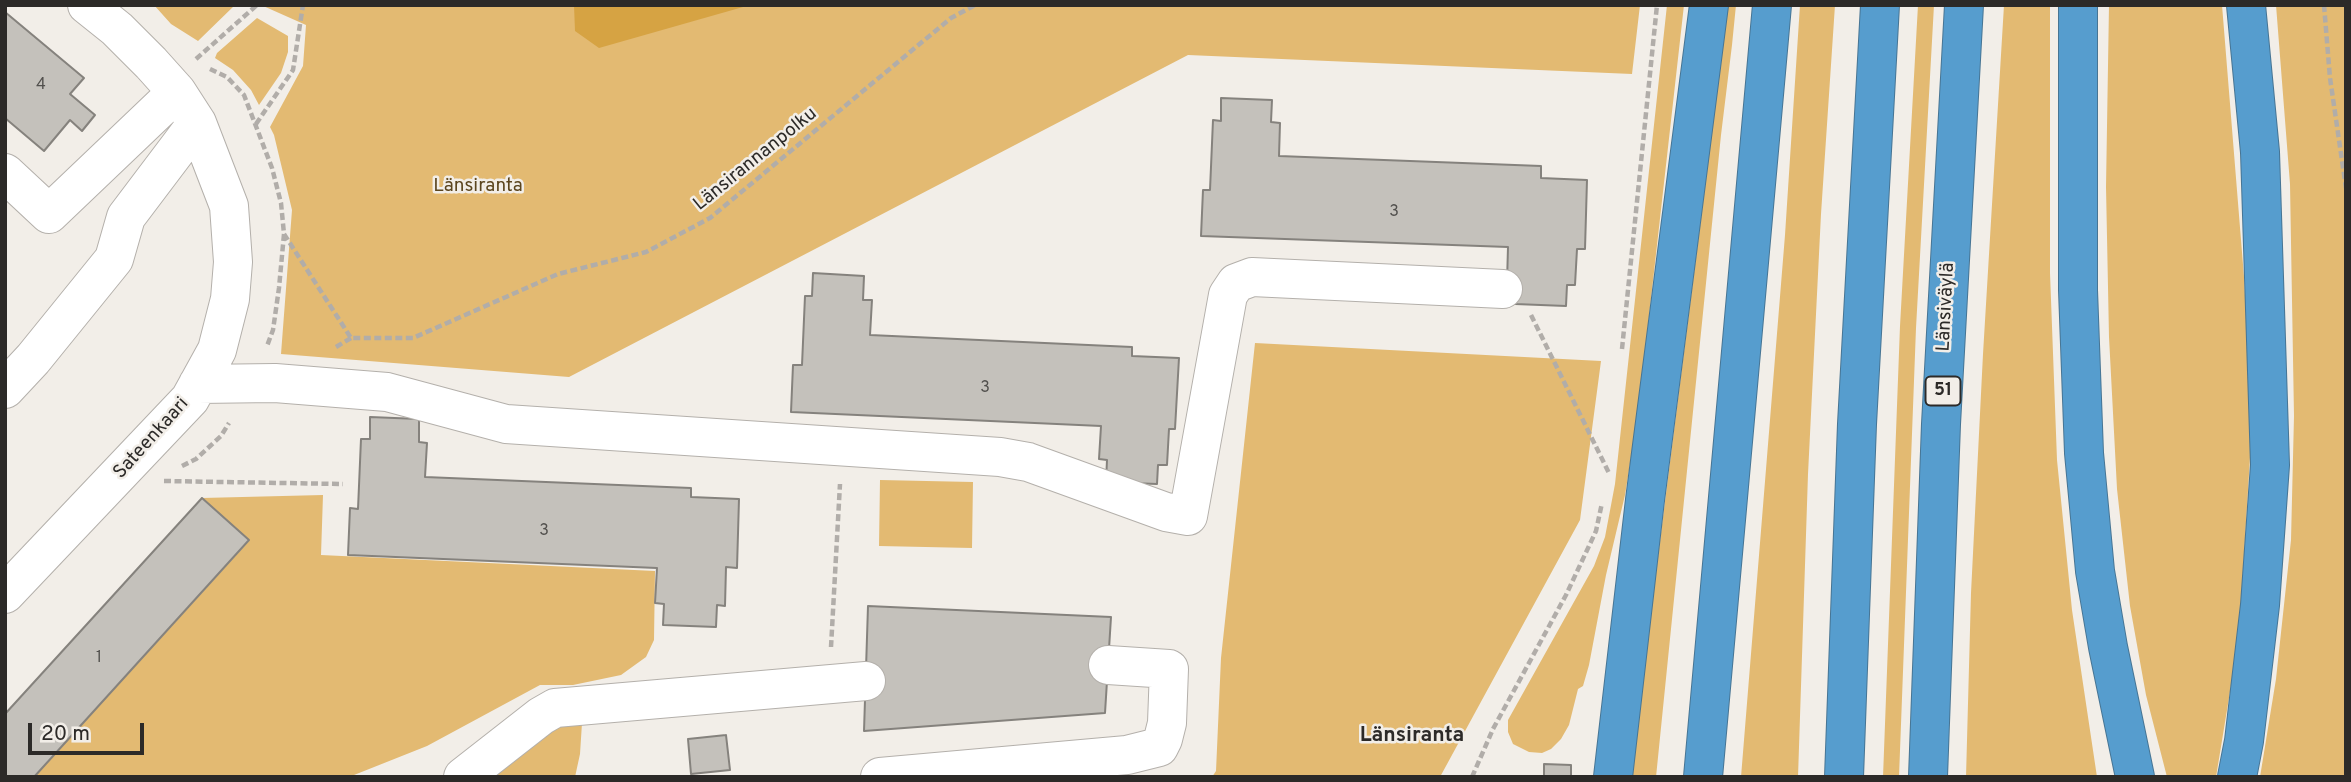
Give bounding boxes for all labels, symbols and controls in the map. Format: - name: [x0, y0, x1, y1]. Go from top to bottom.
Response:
- house number: 4: [36, 76, 46, 96]
- street label: Länsirannanpolku: [690, 103, 822, 217]
- park label: Länsiranta: [433, 176, 523, 198]
- house number: 3: [1389, 203, 1399, 223]
- street label: Länsiväylä: [1933, 262, 1961, 352]
- road number: 51: [1926, 376, 1960, 405]
- house number: 3: [980, 379, 990, 399]
- street label: Sateenkaari: [109, 394, 195, 484]
- house number: 3: [539, 522, 549, 542]
- house number: 1: [96, 649, 102, 669]
- scale bar: [32, 708, 147, 752]
- text: 20 m: [41, 721, 90, 748]
- district label: Länsiranta: [1360, 724, 1464, 750]

